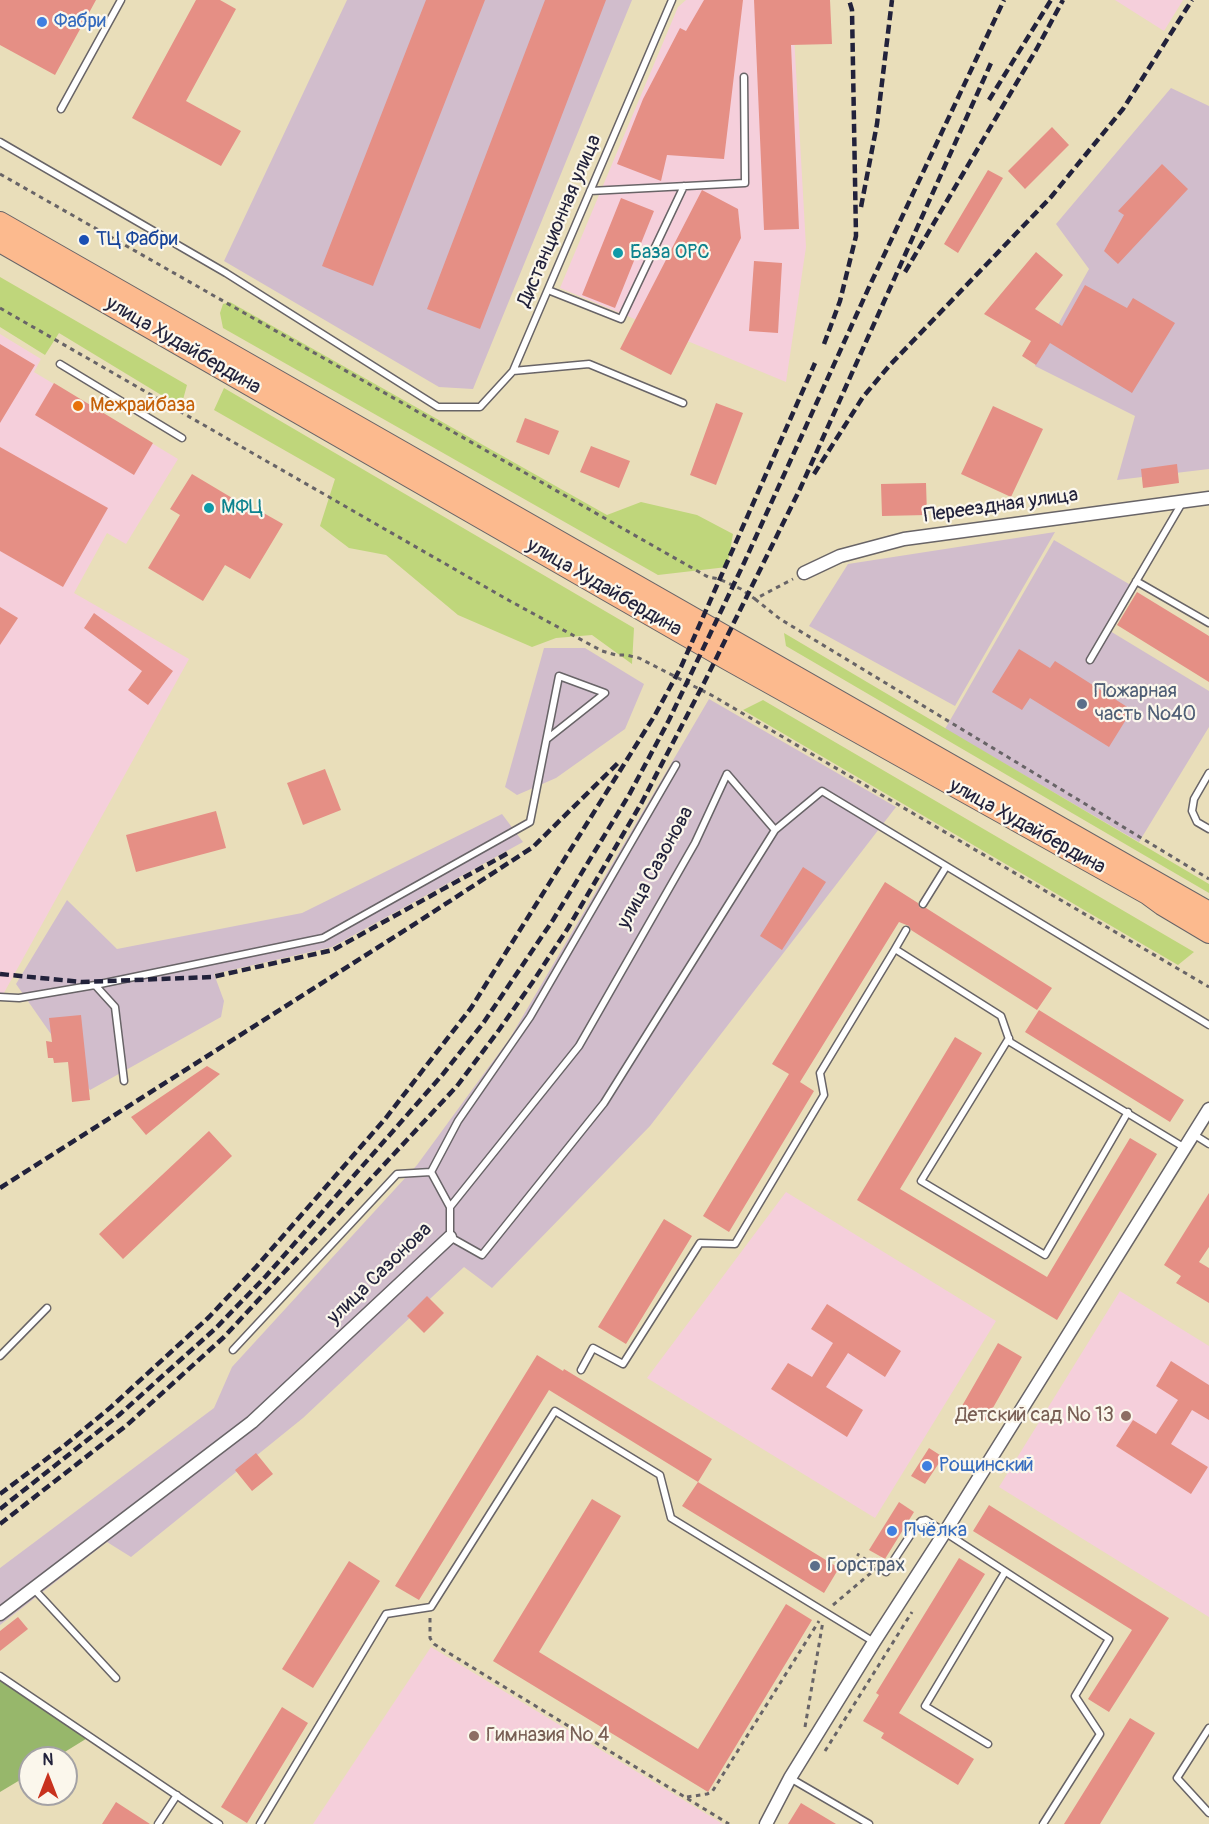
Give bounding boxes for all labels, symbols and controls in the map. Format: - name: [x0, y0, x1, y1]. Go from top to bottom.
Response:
- place label: Фабри: [54, 10, 106, 34]
- marker: Фабри: [35, 15, 49, 29]
- street label: Дистанционная улица: [513, 131, 607, 311]
- place label: ТЦ Фабри: [96, 228, 178, 252]
- marker: ТЦ Фабри: [77, 233, 91, 247]
- place label: База ОРС: [630, 241, 710, 265]
- marker: База ОРС: [611, 246, 625, 260]
- street label: улица Худайбердина: [101, 292, 265, 400]
- place label: Межрайбаза: [90, 394, 195, 418]
- marker: Межрайбаза: [71, 399, 85, 413]
- street label: Переездная улица: [922, 483, 1080, 529]
- place label: МФЦ: [221, 496, 263, 520]
- marker: МФЦ: [202, 501, 216, 515]
- street label: улица Худайбердина: [522, 534, 686, 642]
- place label: Пожарная часть №40: [1094, 680, 1196, 727]
- marker: Пожарная часть №40: [1075, 697, 1089, 711]
- street label: улица Худайбердина: [945, 774, 1109, 880]
- street label: улица Сазонова: [613, 803, 699, 933]
- street label: улица Сазонова: [323, 1218, 437, 1330]
- place label: Детский сад № 13: [955, 1404, 1114, 1428]
- marker: Детский сад № 13: [1119, 1409, 1133, 1423]
- place label: Рощинский: [939, 1454, 1034, 1478]
- marker: Рощинский: [920, 1459, 934, 1473]
- place label: Пчёлка: [904, 1519, 967, 1543]
- marker: Пчёлка: [885, 1524, 899, 1538]
- place label: Горстрах: [827, 1554, 905, 1578]
- marker: Горстрах: [808, 1559, 822, 1573]
- place label: Гимназия № 4: [486, 1724, 609, 1748]
- marker: Гимназия № 4: [467, 1729, 481, 1743]
- north arrow: [18, 1746, 78, 1806]
- text: N: [43, 1750, 53, 1770]

